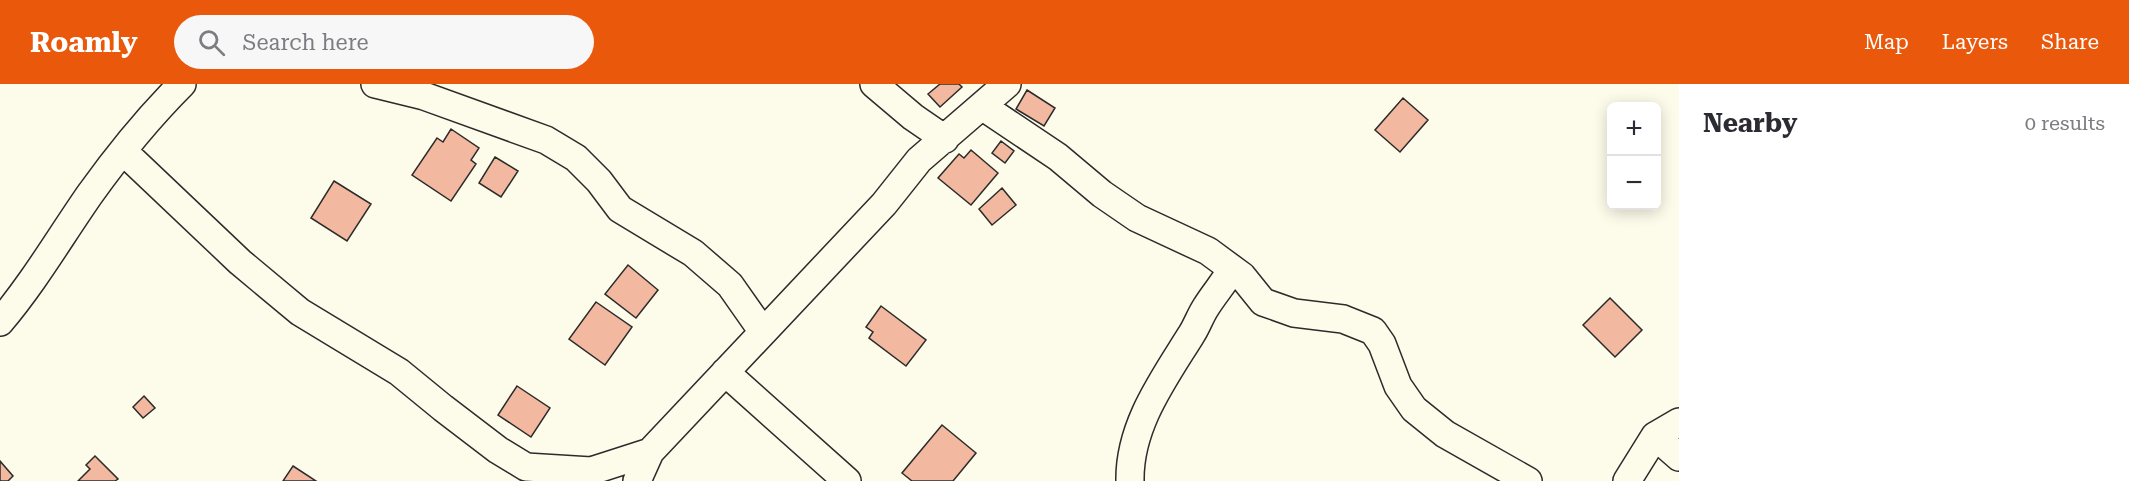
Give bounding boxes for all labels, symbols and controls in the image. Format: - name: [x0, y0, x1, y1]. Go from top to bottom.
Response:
- search box: [174, 15, 594, 69]
- text: Roamly: [30, 26, 138, 59]
- icon: search: [195, 26, 228, 59]
- text: Search here: [243, 30, 369, 55]
- text: Map: [1864, 30, 1909, 54]
- text: Layers: [1942, 30, 2008, 54]
- text: Share: [2041, 30, 2099, 54]
- map controls: [1607, 102, 1661, 210]
- button: +: [1607, 102, 1661, 156]
- text: Nearby: [1703, 108, 1797, 138]
- text: 0 results: [2025, 111, 2105, 135]
- button: −: [1607, 156, 1661, 210]

